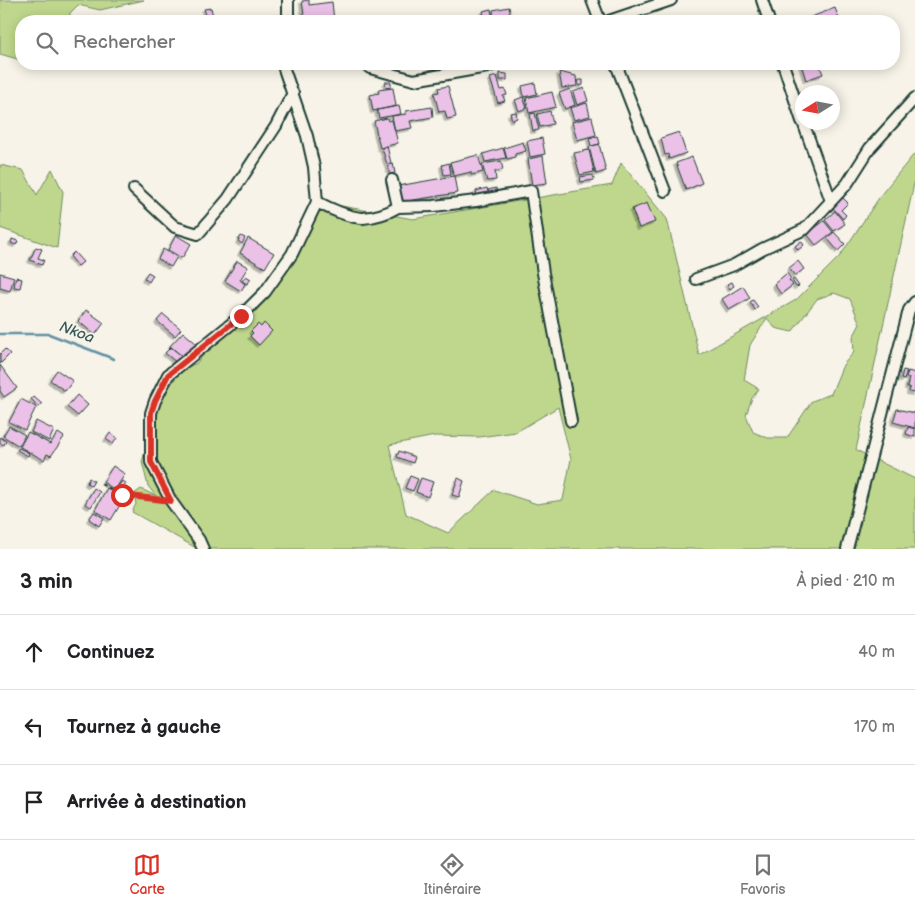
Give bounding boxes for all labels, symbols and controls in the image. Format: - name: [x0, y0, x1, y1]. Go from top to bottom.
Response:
- search box: [15, 15, 900, 70]
- icon: search: [33, 29, 61, 57]
- text: Rechercher: [73, 31, 175, 54]
- north arrow: [795, 85, 840, 130]
- route end: [230, 305, 253, 328]
- water label: Nkoa: [57, 317, 97, 348]
- route start: [111, 484, 134, 507]
- text: 3 min: [20, 569, 73, 594]
- text: À pied · 210 m: [796, 572, 895, 591]
- icon: ahead: [20, 638, 48, 666]
- text: Continuez: [67, 641, 154, 664]
- text: 40 m: [858, 643, 895, 662]
- icon: left: [20, 713, 48, 741]
- text: Tournez à gauche: [67, 716, 221, 739]
- text: 170 m: [854, 718, 895, 737]
- icon: arrive: [20, 788, 48, 816]
- text: Arrivée à destination: [67, 791, 246, 814]
- tab: Carte: [129, 851, 165, 898]
- tab: Itinéraire: [424, 851, 481, 898]
- tab: Favoris: [740, 851, 786, 898]

